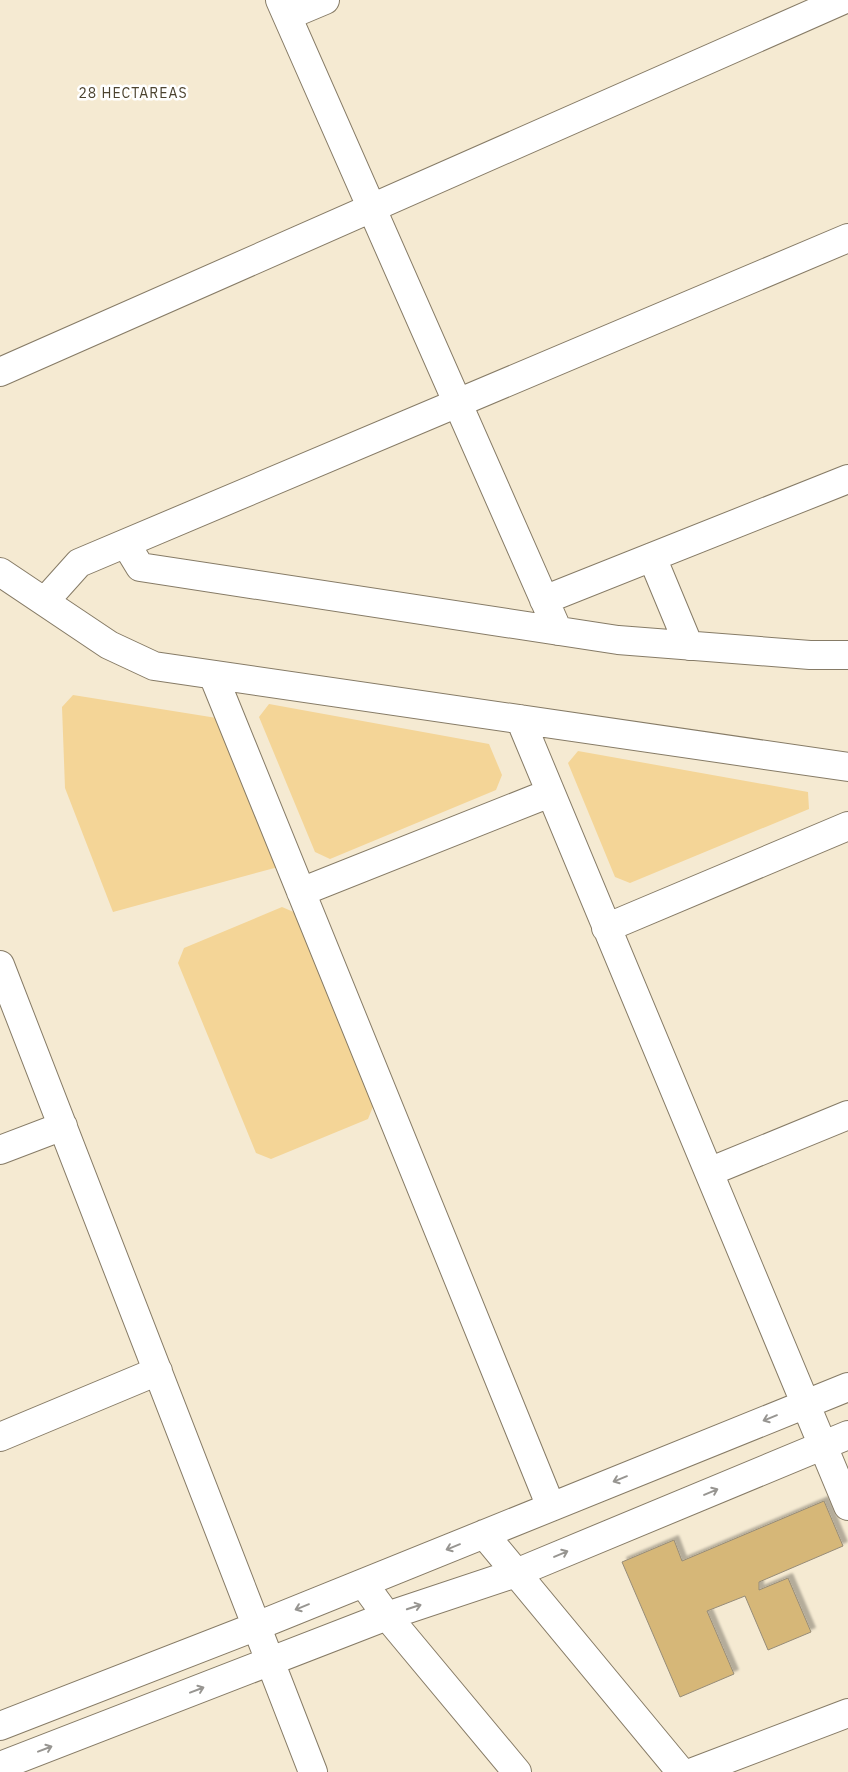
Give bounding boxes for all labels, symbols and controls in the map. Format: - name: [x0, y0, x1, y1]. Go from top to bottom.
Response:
- district label: 28 HECTAREAS: [78, 84, 188, 102]
- one-way arrow: [763, 1414, 778, 1423]
- one-way arrow: [613, 1475, 628, 1484]
- one-way arrow: [703, 1486, 718, 1496]
- one-way arrow: [446, 1542, 461, 1552]
- one-way arrow: [553, 1549, 568, 1559]
- one-way arrow: [406, 1602, 421, 1611]
- one-way arrow: [295, 1603, 310, 1613]
- one-way arrow: [189, 1685, 204, 1694]
- one-way arrow: [38, 1743, 53, 1752]

